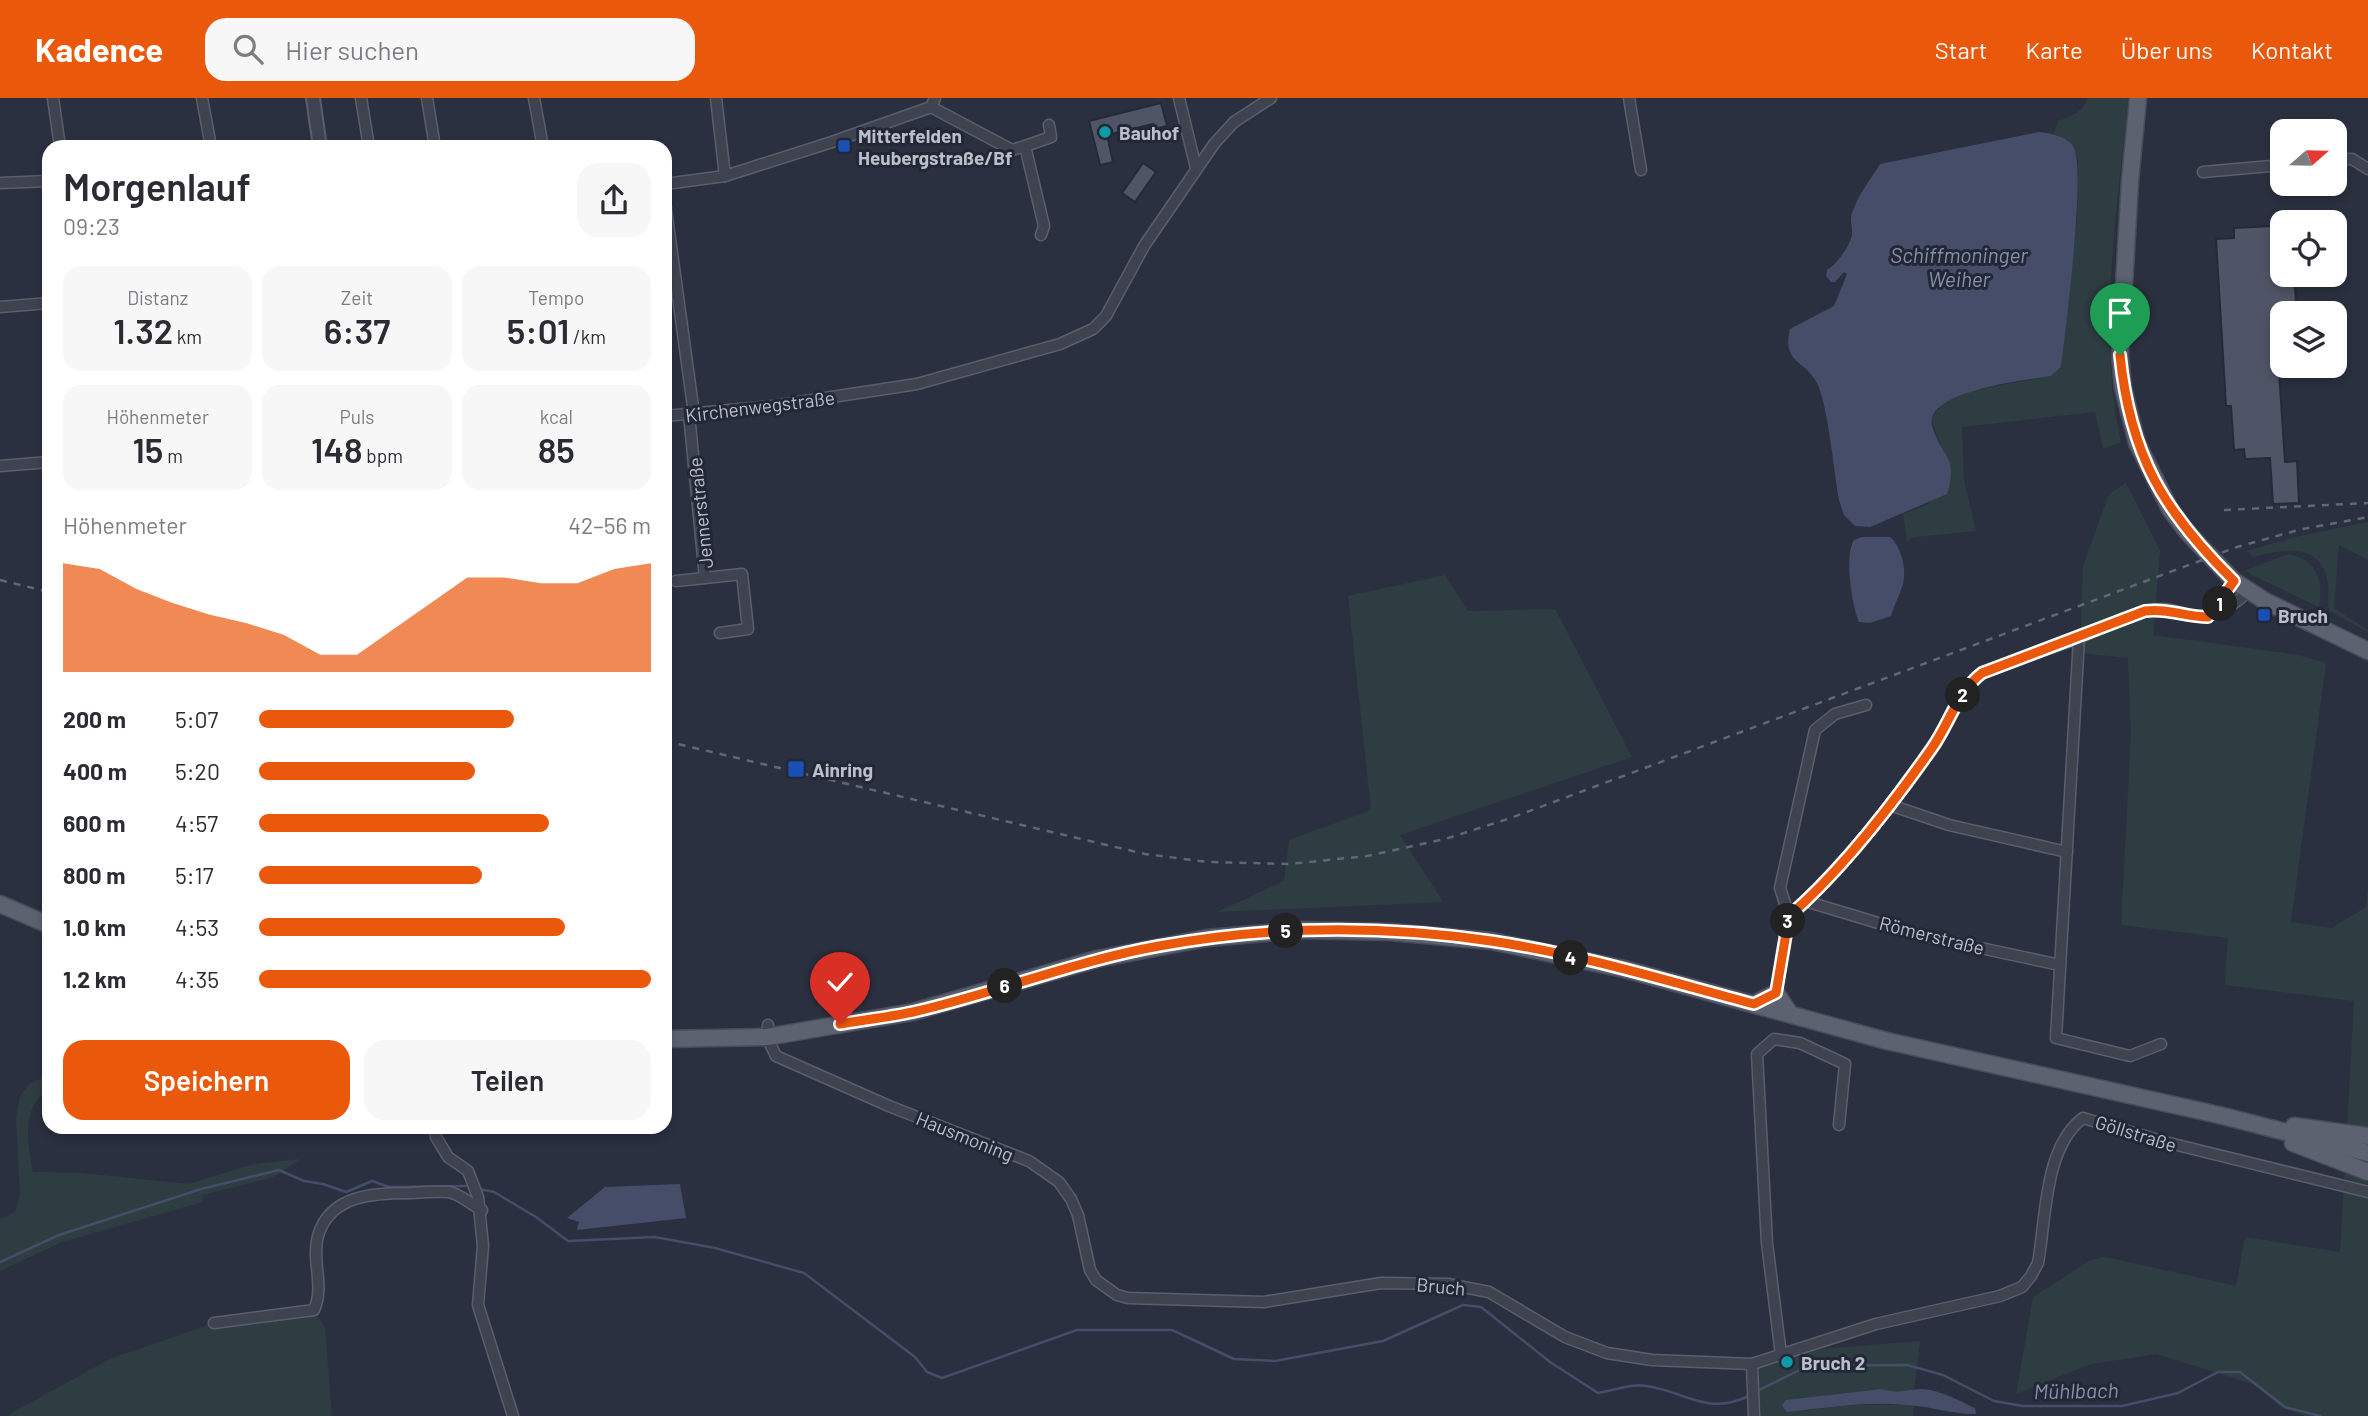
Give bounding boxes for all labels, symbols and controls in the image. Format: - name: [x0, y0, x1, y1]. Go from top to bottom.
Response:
- search box: [205, 18, 695, 81]
- text: Kadence: [35, 29, 163, 69]
- icon: search: [229, 30, 267, 68]
- text: Hier suchen: [285, 34, 419, 65]
- text: Start: [1935, 35, 1988, 64]
- text: Karte: [2026, 35, 2083, 64]
- text: Über uns: [2121, 35, 2213, 64]
- text: Kontakt: [2251, 35, 2333, 64]
- north arrow: [2270, 119, 2347, 196]
- map controls: [2270, 119, 2347, 378]
- place label: Bauhof: [1119, 121, 1179, 144]
- place label: Mitterfelden Heubergstraße/Bf: [858, 124, 1012, 169]
- marker: Bauhof: [1097, 124, 1113, 140]
- marker: Mitterfelden Heubergstraße/Bf: [836, 138, 852, 154]
- text: Morgenlauf: [63, 163, 251, 209]
- button: share: [577, 163, 651, 237]
- button: locate: [2270, 210, 2347, 287]
- text: 09:23: [63, 212, 120, 240]
- water label: Schiffmoninger Weiher: [1890, 242, 2028, 291]
- pin: [2090, 283, 2150, 355]
- text: Distanz: [127, 286, 188, 309]
- text: Zeit: [341, 286, 373, 309]
- text: Tempo: [528, 286, 584, 309]
- icon: arrive: [2101, 294, 2139, 332]
- button: layers: [2270, 301, 2347, 378]
- text: 1.32: [113, 309, 173, 351]
- text: 6:37: [324, 309, 390, 351]
- text: 5:01: [507, 309, 569, 351]
- text: km: [173, 325, 202, 348]
- text: /km: [569, 325, 606, 348]
- street label: Kirchenwegstraße: [684, 385, 836, 427]
- text: Höhenmeter: [106, 405, 209, 428]
- text: Puls: [340, 405, 374, 428]
- text: kcal: [540, 405, 573, 428]
- text: 15: [132, 428, 163, 470]
- text: 148: [311, 428, 363, 470]
- text: 85: [538, 428, 575, 470]
- text: m: [163, 444, 183, 467]
- text: bpm: [363, 444, 403, 467]
- street label: Jennerstraße: [683, 456, 717, 570]
- text: Höhenmeter: [63, 511, 187, 539]
- text: 42–56 m: [568, 511, 651, 539]
- pin: 1: [2202, 587, 2238, 622]
- text: 1: [2216, 592, 2223, 615]
- place label: Bruch: [2278, 604, 2328, 627]
- marker: Bruch: [2256, 607, 2272, 623]
- pin: 2: [1946, 678, 1980, 712]
- text: 2: [1957, 683, 1968, 706]
- text: 200 m: [63, 705, 126, 733]
- text: 5:07: [175, 705, 219, 733]
- text: 400 m: [63, 757, 127, 785]
- text: 5:20: [175, 757, 220, 785]
- place label: Ainring: [812, 758, 873, 781]
- marker: Ainring: [786, 759, 806, 779]
- text: 600 m: [63, 809, 125, 837]
- text: 4:57: [175, 809, 218, 837]
- text: 800 m: [63, 861, 125, 889]
- text: 5:17: [175, 861, 214, 889]
- pin: 3: [1770, 904, 1806, 938]
- text: 3: [1782, 909, 1793, 932]
- street label: Römerstraße: [1877, 911, 1987, 959]
- text: 1.0 km: [63, 913, 126, 941]
- text: 4:53: [175, 913, 219, 941]
- pin: 5: [1268, 914, 1304, 948]
- text: 5: [1280, 919, 1291, 942]
- pin: 4: [1554, 940, 1588, 976]
- text: 4: [1565, 946, 1576, 969]
- pin: [810, 952, 870, 1024]
- icon: check: [821, 963, 859, 1001]
- text: 1.2 km: [63, 965, 126, 993]
- text: 4:35: [175, 965, 219, 993]
- pin: 6: [988, 968, 1023, 1004]
- text: 6: [999, 974, 1010, 997]
- button: Speichern: [63, 1040, 350, 1120]
- button: Teilen: [364, 1040, 651, 1120]
- street label: Hausmoning: [913, 1106, 1017, 1166]
- street label: Göllstraße: [2093, 1110, 2179, 1156]
- street label: Bruch: [1416, 1272, 1466, 1300]
- place label: Bruch 2: [1801, 1351, 1865, 1374]
- marker: Bruch 2: [1779, 1354, 1795, 1370]
- water label: Mühlbach: [2033, 1377, 2119, 1403]

